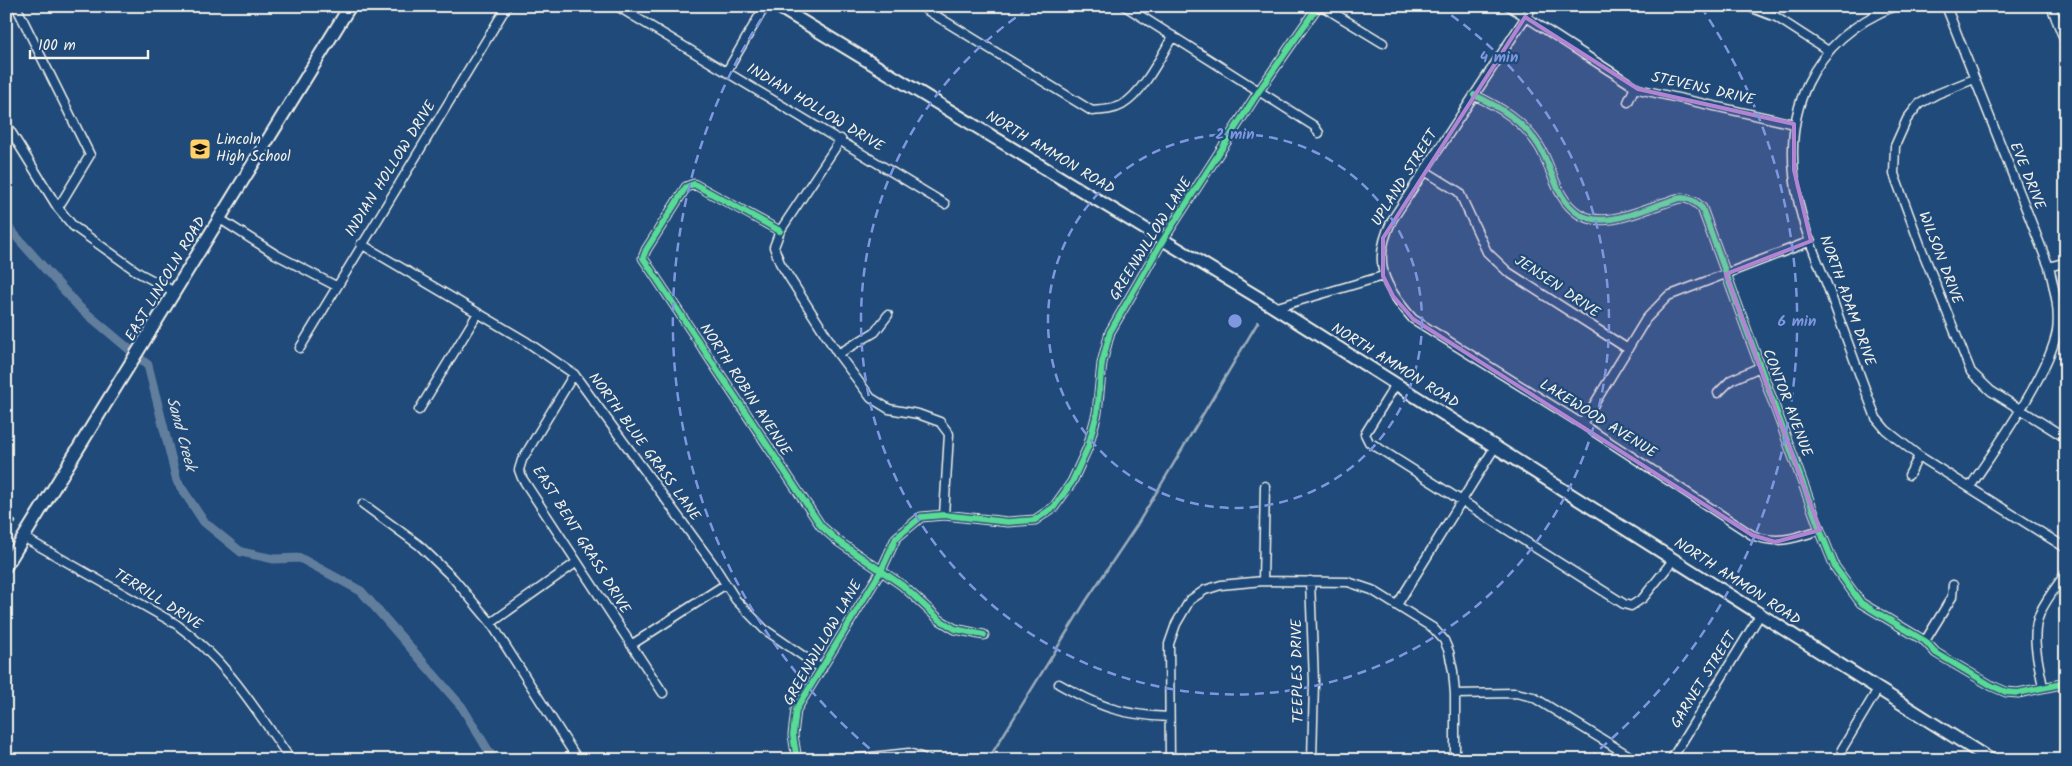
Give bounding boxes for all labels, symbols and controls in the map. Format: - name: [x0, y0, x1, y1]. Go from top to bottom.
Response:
- scale bar: [30, 28, 148, 60]
- text: 100 m: [38, 34, 76, 58]
- text: 4 min: [1480, 46, 1518, 70]
- street label: INDIAN HOLLOW DRIVE: [742, 57, 889, 159]
- street label: STEVENS DRIVE: [1649, 65, 1758, 113]
- street label: INDIAN HOLLOW DRIVE: [339, 95, 443, 242]
- street label: NORTH AMMON ROAD: [981, 105, 1120, 201]
- text: 2 min: [1215, 123, 1255, 147]
- street label: UPLAND STREET: [1366, 123, 1446, 231]
- place label: Lincoln High School: [216, 128, 291, 169]
- school or university icon: Lincoln High School: [188, 137, 212, 161]
- street label: EVE DRIVE: [2003, 138, 2052, 215]
- street label: GREENWILLOW LANE: [1103, 172, 1199, 305]
- street label: WILSON DRIVE: [1911, 208, 1969, 309]
- street label: EAST LINCOLN ROAD: [119, 212, 213, 346]
- street label: NORTH ADAM DRIVE: [1812, 232, 1882, 371]
- street label: JENSEN DRIVE: [1509, 249, 1606, 325]
- text: 6 min: [1778, 310, 1816, 334]
- centre of rings: [1226, 312, 1244, 330]
- street label: NORTH AMMON ROAD: [1326, 317, 1464, 415]
- street label: NORTH ROBIN AVENUE: [693, 319, 798, 462]
- street label: CONTOR AVENUE: [1755, 345, 1819, 462]
- street label: NORTH BLUE GRASS LANE: [582, 368, 707, 527]
- street label: LAKEWOOD AVENUE: [1535, 373, 1662, 465]
- water label: Sand Creek: [159, 394, 204, 476]
- street label: EAST BENT GRASS DRIVE: [525, 461, 637, 620]
- street label: NORTH AMMON ROAD: [1669, 532, 1805, 632]
- street label: TERRILL DRIVE: [109, 563, 208, 638]
- street label: GREENWILLOW LANE: [777, 575, 869, 710]
- street label: TEEPLES DRIVE: [1285, 617, 1311, 723]
- street label: GARNET STREET: [1665, 625, 1744, 733]

